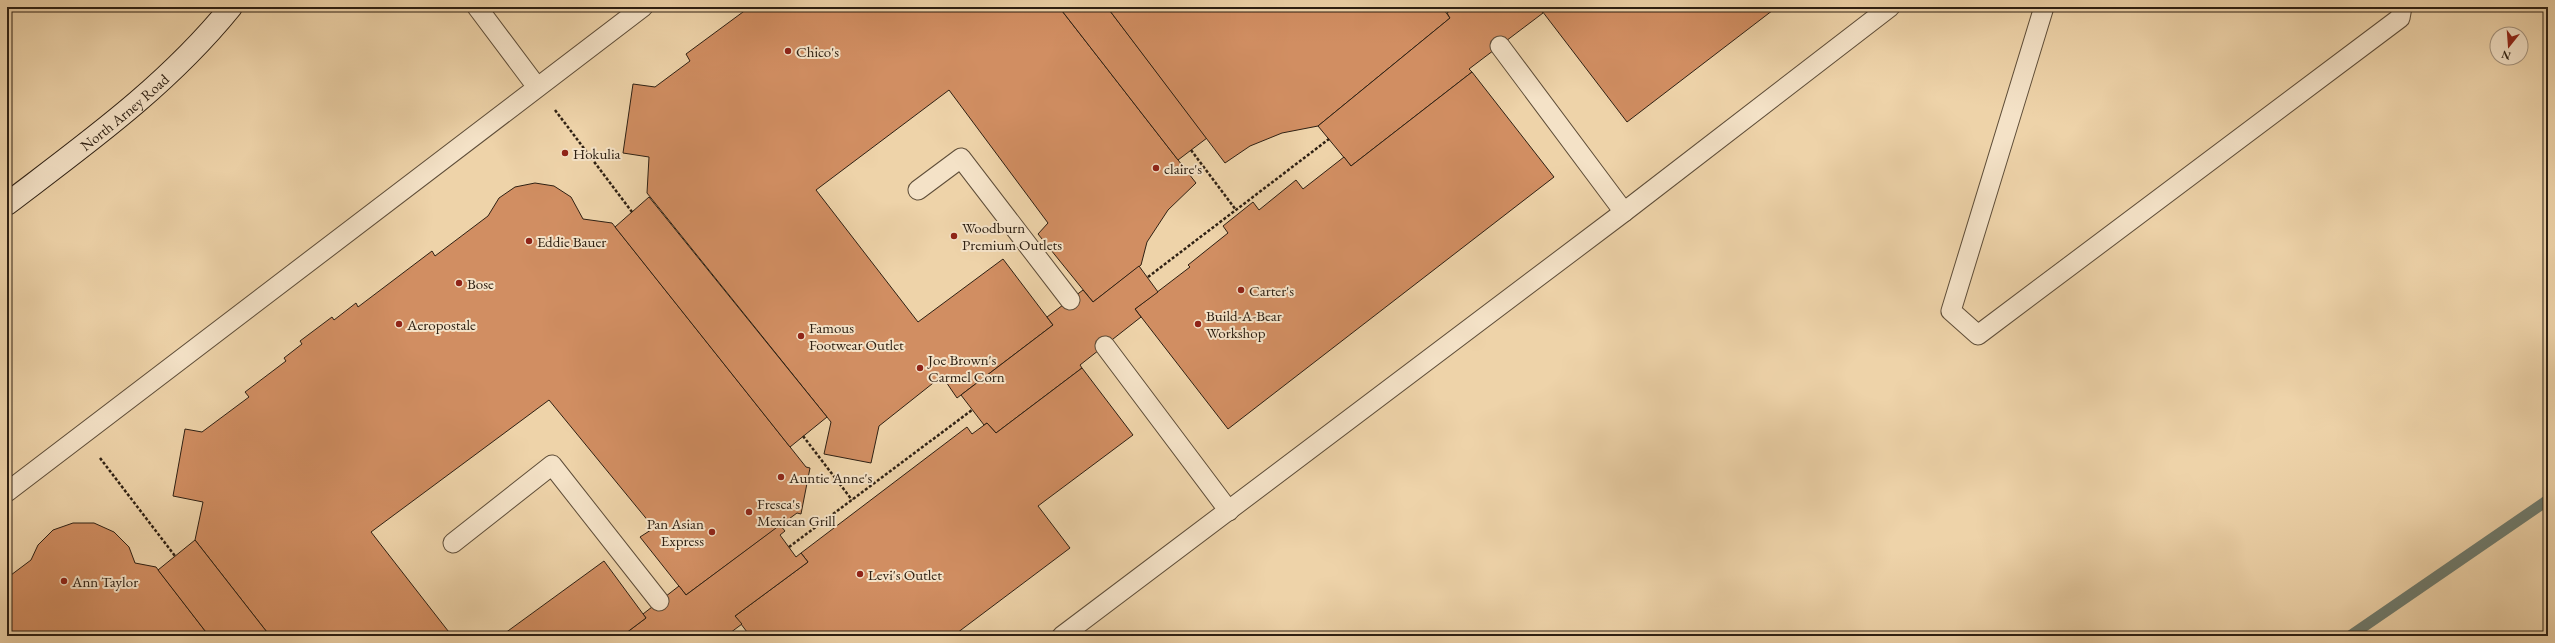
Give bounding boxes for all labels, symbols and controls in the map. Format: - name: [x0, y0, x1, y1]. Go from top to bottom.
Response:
- north arrow: [2489, 26, 2529, 66]
- place label: Chico's: [796, 42, 839, 61]
- marker: Chico's: [783, 46, 793, 56]
- text: N: [2500, 48, 2512, 64]
- street label: North Arney Road: [76, 69, 173, 154]
- place label: Hokulia: [573, 144, 621, 163]
- marker: Hokulia: [560, 148, 570, 158]
- place label: claire's: [1164, 159, 1202, 178]
- marker: claire's: [1151, 163, 1161, 173]
- place label: Woodburn Premium Outlets: [962, 218, 1062, 254]
- marker: Woodburn Premium Outlets: [949, 231, 959, 241]
- place label: Eddie Bauer: [537, 232, 606, 251]
- marker: Eddie Bauer: [524, 236, 534, 246]
- place label: Bose: [467, 274, 494, 293]
- marker: Bose: [454, 278, 464, 288]
- place label: Carter's: [1249, 281, 1294, 300]
- marker: Carter's: [1236, 285, 1246, 295]
- place label: Build-A-Bear Workshop: [1206, 306, 1282, 342]
- place label: Aeropostale: [406, 315, 476, 334]
- place label: Famous Footwear Outlet: [809, 318, 904, 354]
- marker: Aeropostale: [394, 319, 404, 329]
- marker: Build-A-Bear Workshop: [1193, 319, 1203, 329]
- marker: Famous Footwear Outlet: [796, 331, 806, 341]
- place label: Joe Brown's Carmel Corn: [926, 350, 1005, 386]
- marker: Joe Brown's Carmel Corn: [915, 363, 925, 373]
- place label: Auntie Anne's: [788, 468, 873, 487]
- marker: Auntie Anne's: [776, 472, 786, 482]
- place label: Fresca's Mexican Grill: [757, 494, 836, 530]
- marker: Fresca's Mexican Grill: [744, 507, 754, 517]
- place label: Pan Asian Express: [647, 514, 704, 550]
- marker: Pan Asian Express: [707, 527, 717, 537]
- place label: Levi's Outlet: [868, 565, 942, 584]
- marker: Levi's Outlet: [855, 569, 865, 579]
- place label: Ann Taylor: [71, 572, 138, 591]
- marker: Ann Taylor: [59, 576, 69, 586]

